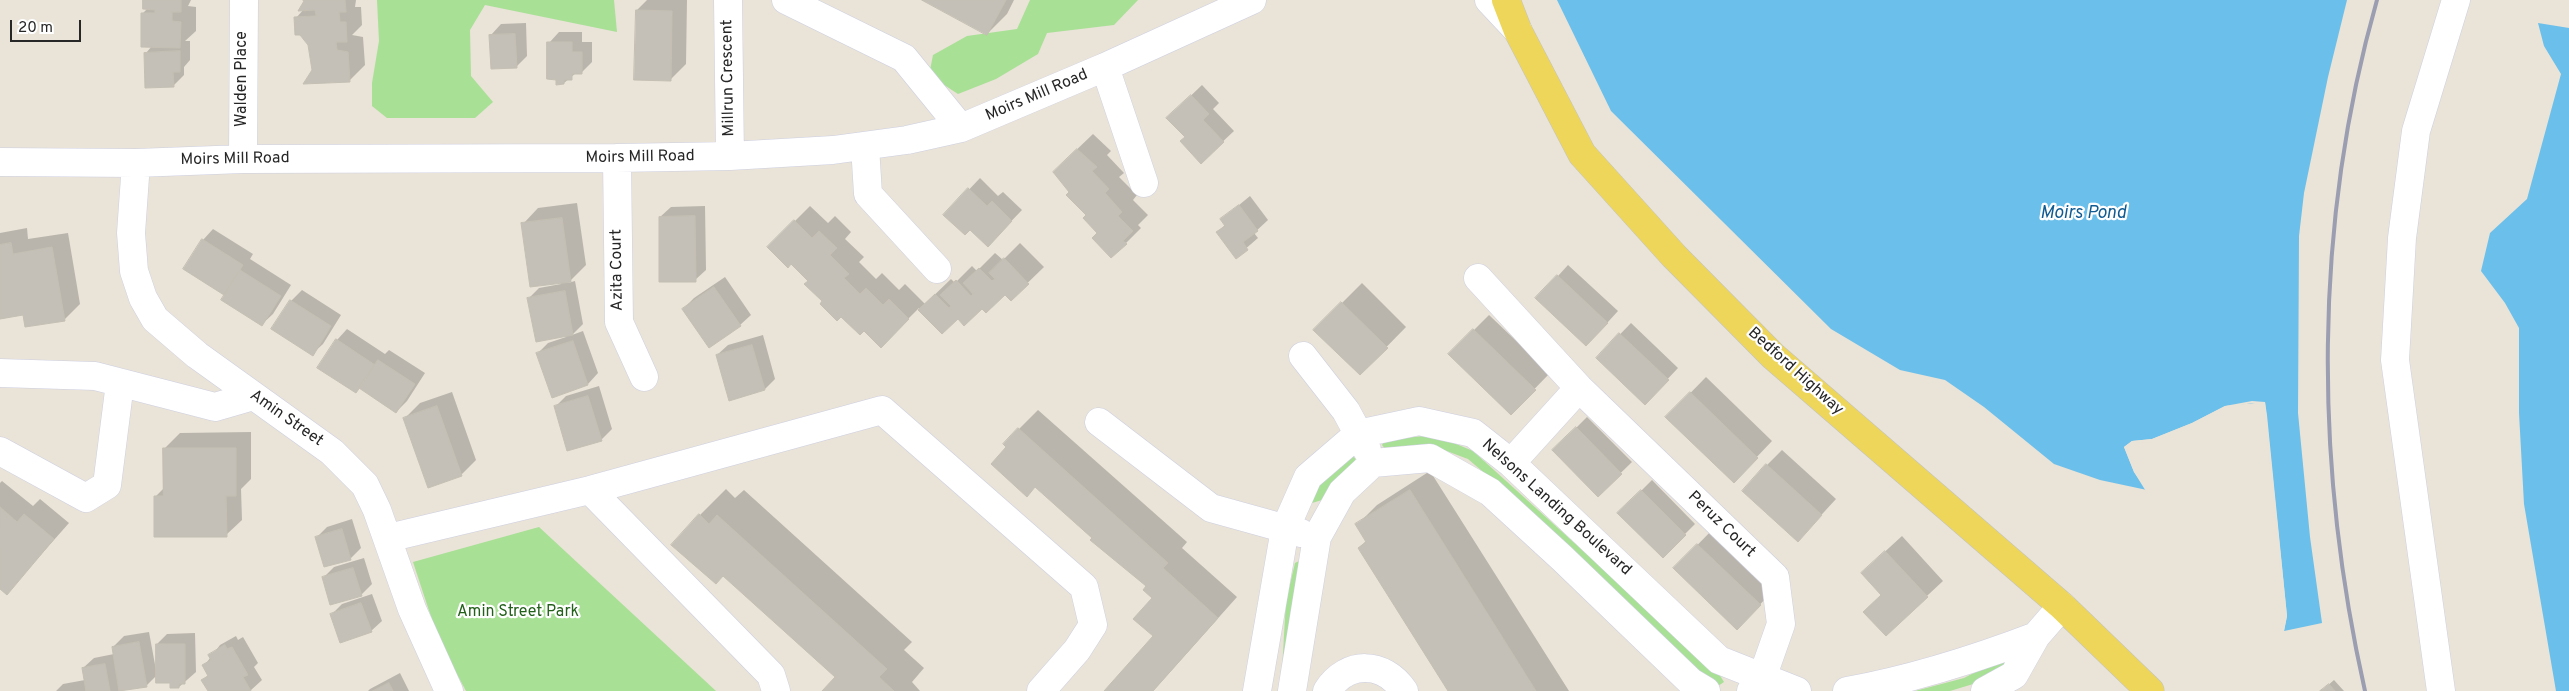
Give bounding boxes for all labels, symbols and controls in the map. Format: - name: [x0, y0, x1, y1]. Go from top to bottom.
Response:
- scale bar: [12, 10, 84, 42]
- text: 20 m: [18, 19, 53, 38]
- street label: Millrun Crescent: [718, 19, 740, 137]
- street label: Walden Place: [233, 31, 253, 127]
- street label: Moirs Mill Road: [983, 66, 1091, 126]
- street label: Moirs Mill Road: [585, 147, 695, 169]
- street label: Moirs Mill Road: [180, 149, 290, 171]
- water label: Moirs Pond: [2040, 203, 2126, 225]
- street label: Azita Court: [608, 229, 628, 311]
- street label: Bedford Highway: [1743, 324, 1847, 420]
- street label: Amin Street: [246, 387, 326, 451]
- street label: Nelsons Landing Boulevard: [1477, 436, 1635, 580]
- street label: Peruz Court: [1683, 488, 1759, 562]
- park label: Amin Street Park: [457, 603, 579, 623]

